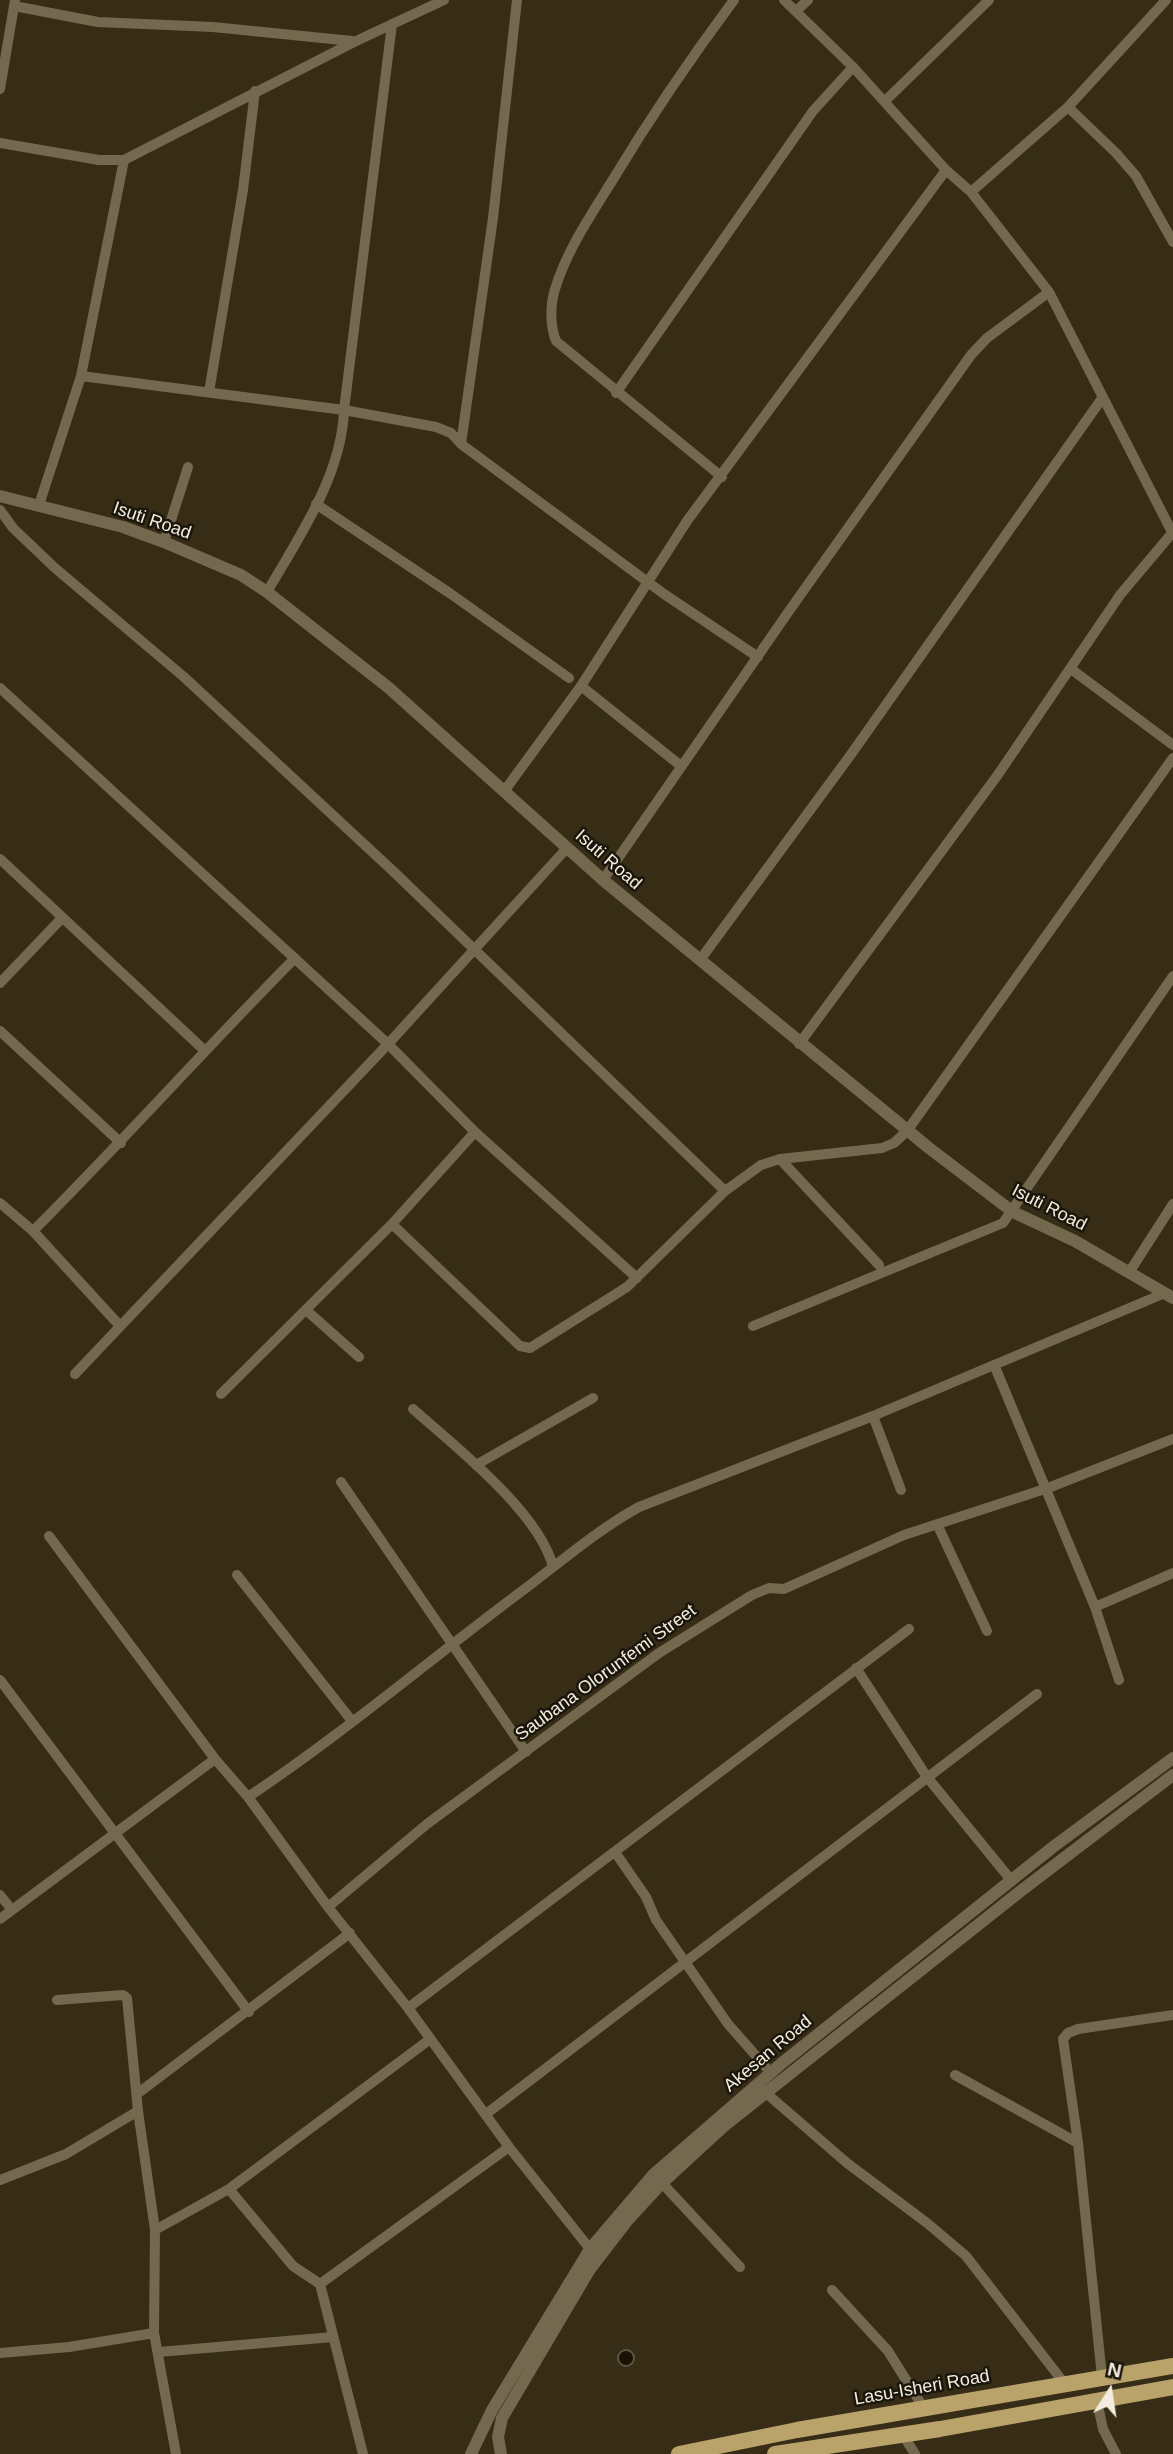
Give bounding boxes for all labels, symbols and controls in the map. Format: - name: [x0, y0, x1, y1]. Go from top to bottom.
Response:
- street label: Isuti Road: [110, 498, 194, 544]
- street label: Isuti Road: [570, 825, 646, 895]
- street label: Isuti Road: [1008, 1180, 1090, 1236]
- street label: Saubana Olorunfemi Street: [511, 1600, 701, 1746]
- street label: Akesan Road: [720, 2011, 816, 2097]
- north arrow: [1075, 2356, 1145, 2426]
- text: N: [1106, 2358, 1123, 2382]
- street label: Lasu-Isheri Road: [853, 2365, 991, 2411]

